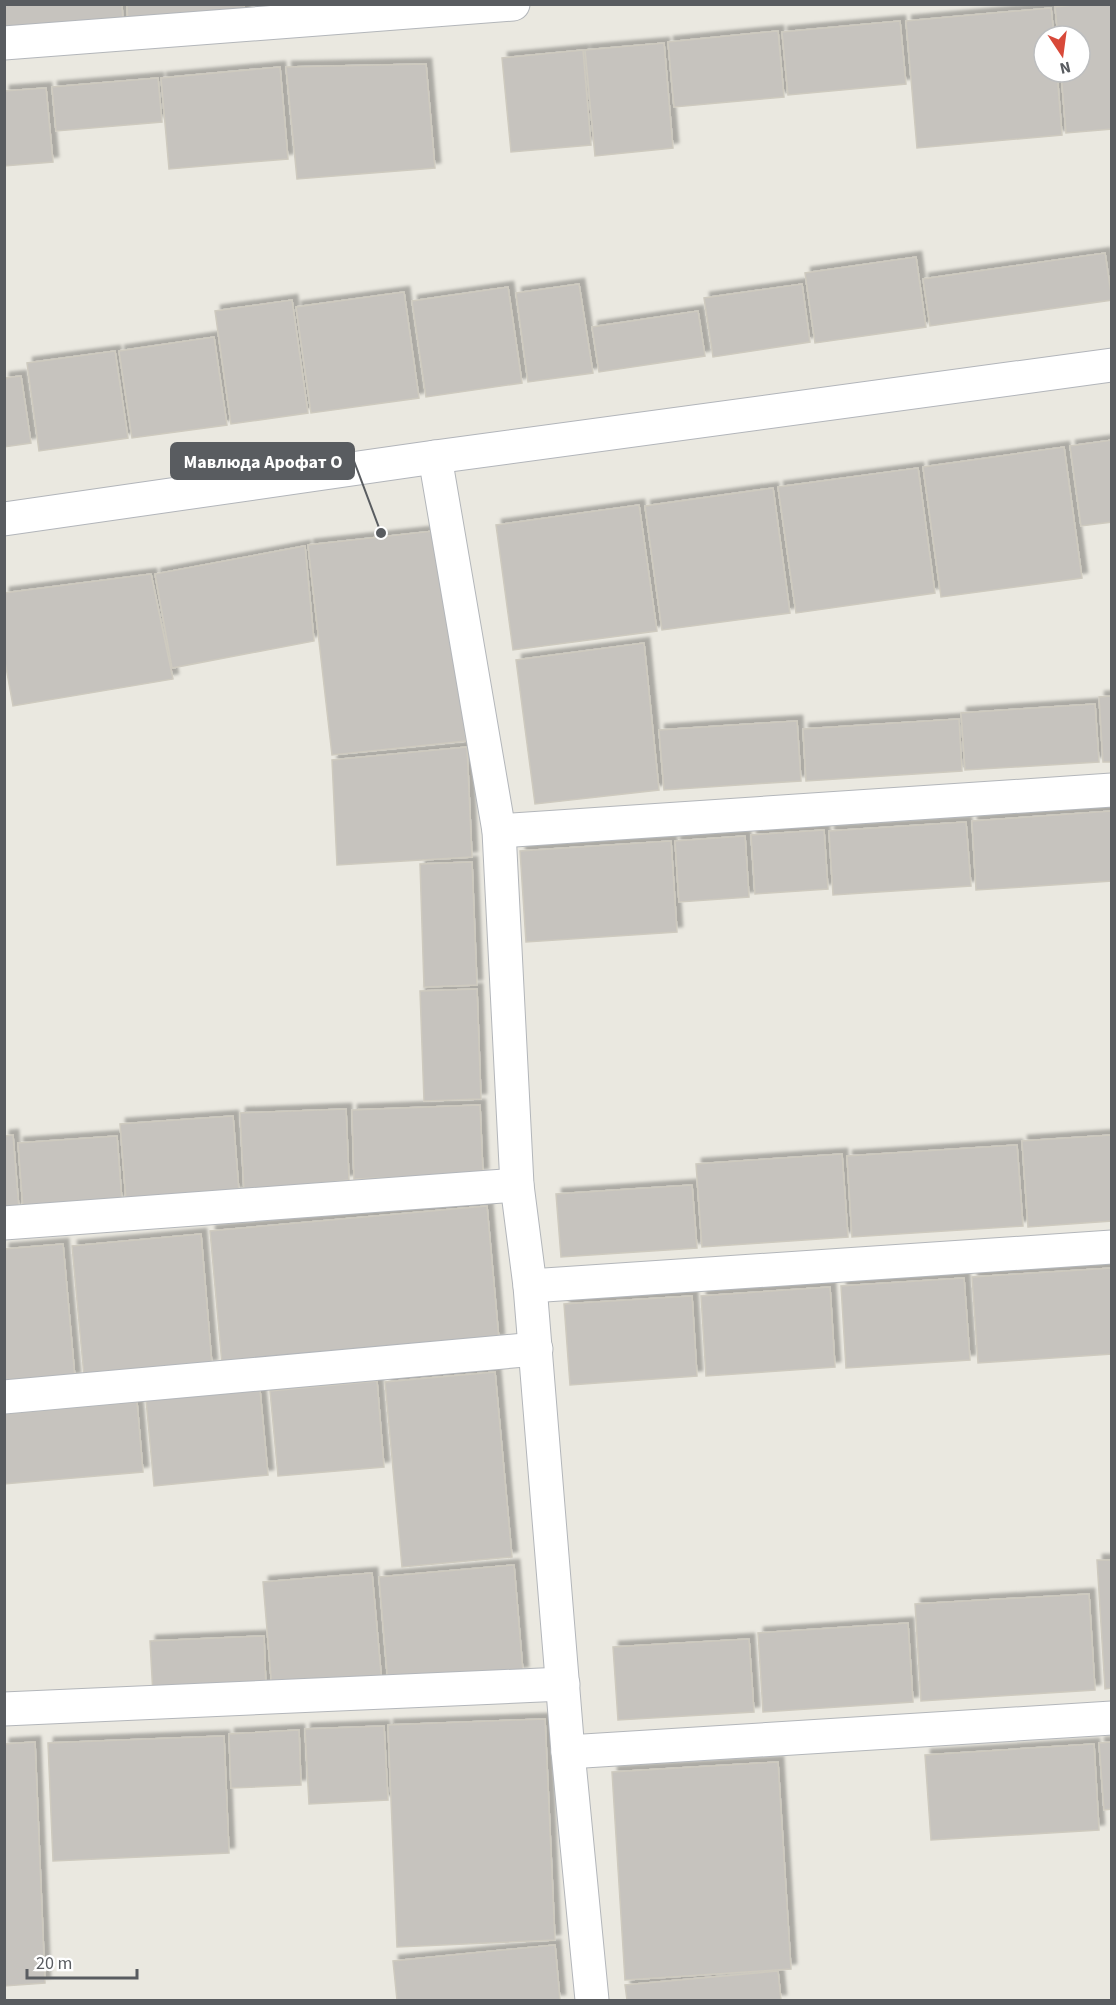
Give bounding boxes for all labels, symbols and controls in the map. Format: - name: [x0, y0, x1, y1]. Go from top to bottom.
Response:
- north arrow: [1032, 24, 1092, 84]
- text: N: [1057, 56, 1073, 80]
- callout: Мавлюда Арофат О: [171, 443, 354, 479]
- text: Мавлюда Арофат О: [183, 450, 343, 475]
- scale bar: [27, 1942, 136, 1980]
- text: 20 m: [36, 1951, 72, 1976]

